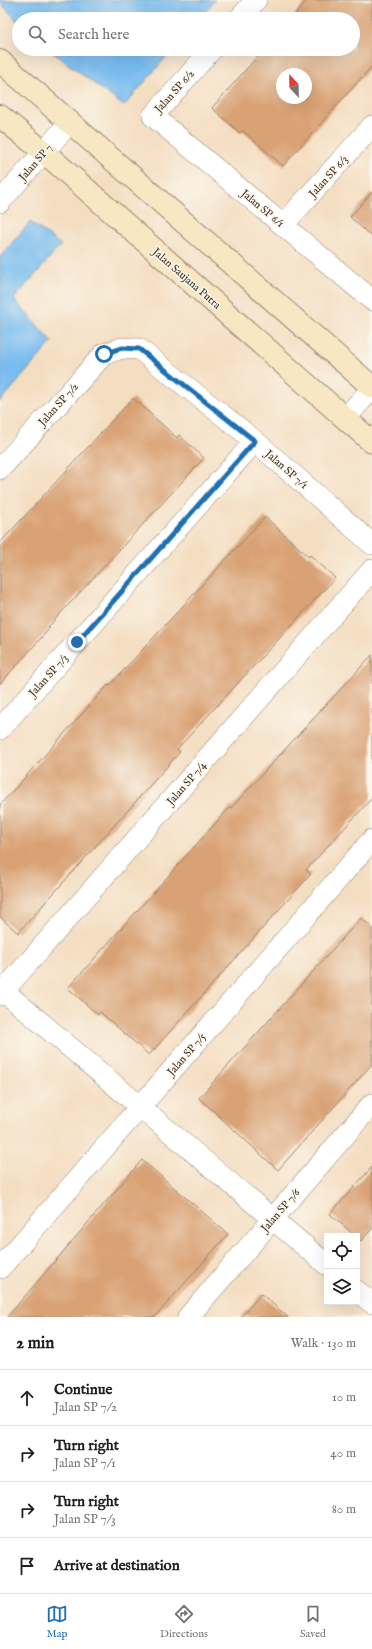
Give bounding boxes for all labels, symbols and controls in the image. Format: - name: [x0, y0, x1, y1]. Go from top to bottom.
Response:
- search box: [12, 12, 360, 56]
- icon: search: [26, 23, 48, 45]
- text: Search here: [58, 25, 129, 44]
- street label: Jalan SP 6/2: [151, 67, 198, 117]
- north arrow: [276, 68, 312, 104]
- street label: Jalan SP 7: [15, 141, 56, 186]
- street label: Jalan SP 6/3: [305, 153, 351, 202]
- street label: Jalan SP 6/1: [236, 185, 287, 231]
- street label: Jalan Saujana Putra: [148, 244, 224, 312]
- route start: [95, 345, 113, 363]
- street label: Jalan SP 7/2: [34, 380, 82, 431]
- street label: Jalan SP 7/1: [260, 446, 311, 492]
- route end: [68, 633, 86, 651]
- street label: Jalan SP 7/3: [25, 652, 71, 701]
- street label: Jalan SP 7/4: [163, 759, 210, 810]
- street label: Jalan SP 7/5: [163, 1030, 209, 1080]
- street label: Jalan SP 7/6: [257, 1186, 304, 1237]
- map controls: [324, 1233, 360, 1305]
- button: locate: [324, 1233, 360, 1269]
- button: layers: [324, 1269, 360, 1305]
- text: 2 min: [16, 1333, 54, 1354]
- text: Walk · 130 m: [291, 1335, 356, 1352]
- text: Continue: [54, 1380, 112, 1399]
- icon: ahead: [16, 1387, 38, 1409]
- text: 10 m: [332, 1389, 356, 1406]
- text: Jalan SP 7/2: [54, 1399, 117, 1416]
- text: Turn right: [54, 1436, 119, 1455]
- icon: right: [16, 1443, 38, 1465]
- text: 40 m: [330, 1445, 356, 1462]
- text: Jalan SP 7/1: [54, 1455, 116, 1472]
- text: Turn right: [54, 1492, 119, 1511]
- icon: right: [16, 1499, 38, 1521]
- text: 80 m: [332, 1501, 356, 1518]
- text: Jalan SP 7/3: [54, 1511, 116, 1528]
- icon: arrive: [16, 1555, 38, 1577]
- text: Arrive at destination: [54, 1556, 180, 1575]
- tab: Map: [46, 1603, 68, 1641]
- tab: Directions: [160, 1603, 208, 1641]
- tab: Saved: [300, 1603, 326, 1641]

